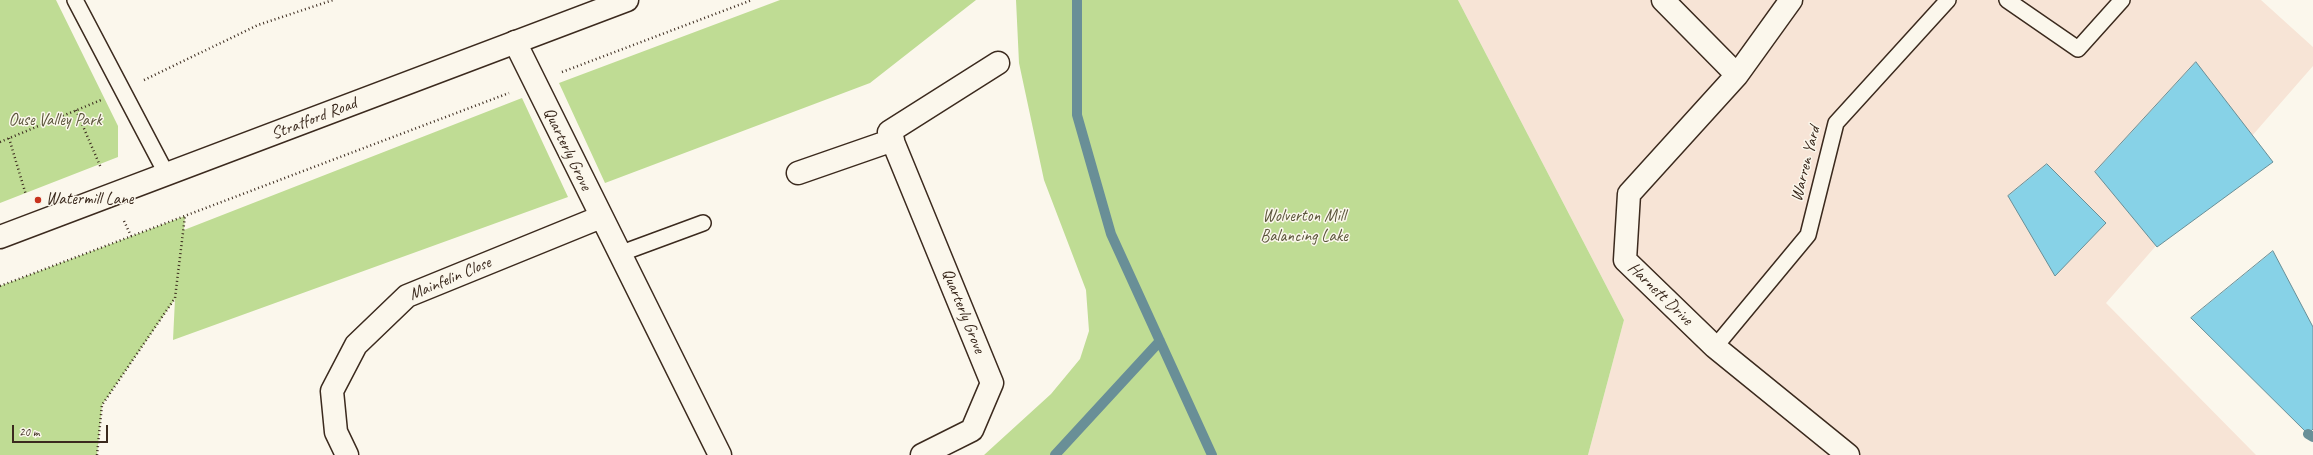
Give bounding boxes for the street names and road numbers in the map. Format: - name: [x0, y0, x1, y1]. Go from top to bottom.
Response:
- street label: Stratford Road: [268, 93, 360, 145]
- street label: Quarterly Grove: [538, 104, 596, 194]
- street label: Warren Yard: [1787, 124, 1825, 204]
- street label: Mainfelin Close: [406, 253, 494, 305]
- street label: Harnett Drive: [1623, 258, 1697, 330]
- street label: Quarterly Grove: [937, 266, 989, 356]

